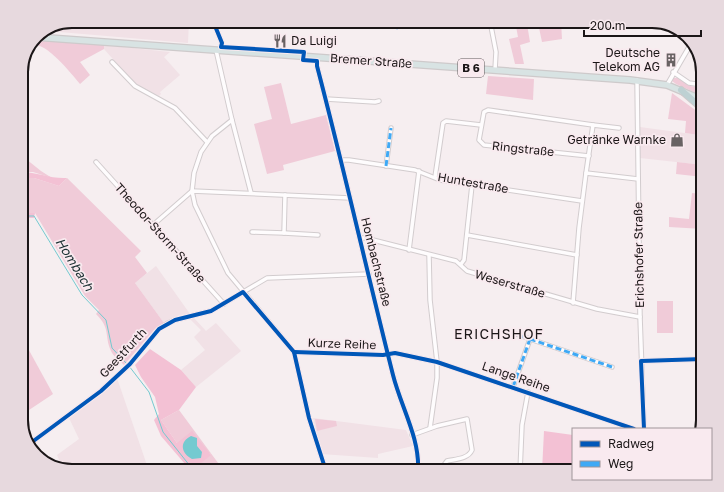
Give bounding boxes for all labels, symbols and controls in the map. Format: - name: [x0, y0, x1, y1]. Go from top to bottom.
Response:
- scale bar: [584, 12, 701, 38]
- text: 200 m: [590, 18, 625, 33]
- restaurant icon: Da Luigi: [272, 33, 288, 49]
- place label: Da Luigi: [291, 33, 337, 48]
- place label: Deutsche Telekom AG: [592, 45, 660, 74]
- street label: Bremer Straße: [329, 50, 413, 71]
- building icon: Deutsche Telekom AG: [663, 52, 679, 68]
- road number: B 6: [458, 59, 484, 77]
- place label: Getränke Warnke: [567, 132, 666, 147]
- shop icon: Getränke Warnke: [669, 132, 685, 148]
- street label: Ringstraße: [491, 138, 555, 159]
- street label: Huntestraße: [436, 169, 510, 196]
- street label: Theodor-Storm-Straße: [112, 180, 209, 286]
- street label: Erichshofer Straße: [630, 202, 647, 308]
- street label: Hombachstraße: [358, 216, 395, 308]
- water label: Hombach: [52, 234, 98, 294]
- street label: Weserstraße: [473, 266, 547, 301]
- street label: Geestfurth: [96, 325, 149, 381]
- district label: ERICHSHOF: [454, 325, 544, 342]
- street label: Kurze Reihe: [307, 335, 377, 352]
- street label: Lange Reihe: [480, 358, 552, 395]
- legend: [572, 428, 712, 480]
- text: Radweg: [608, 436, 654, 451]
- text: Weg: [608, 456, 633, 471]

